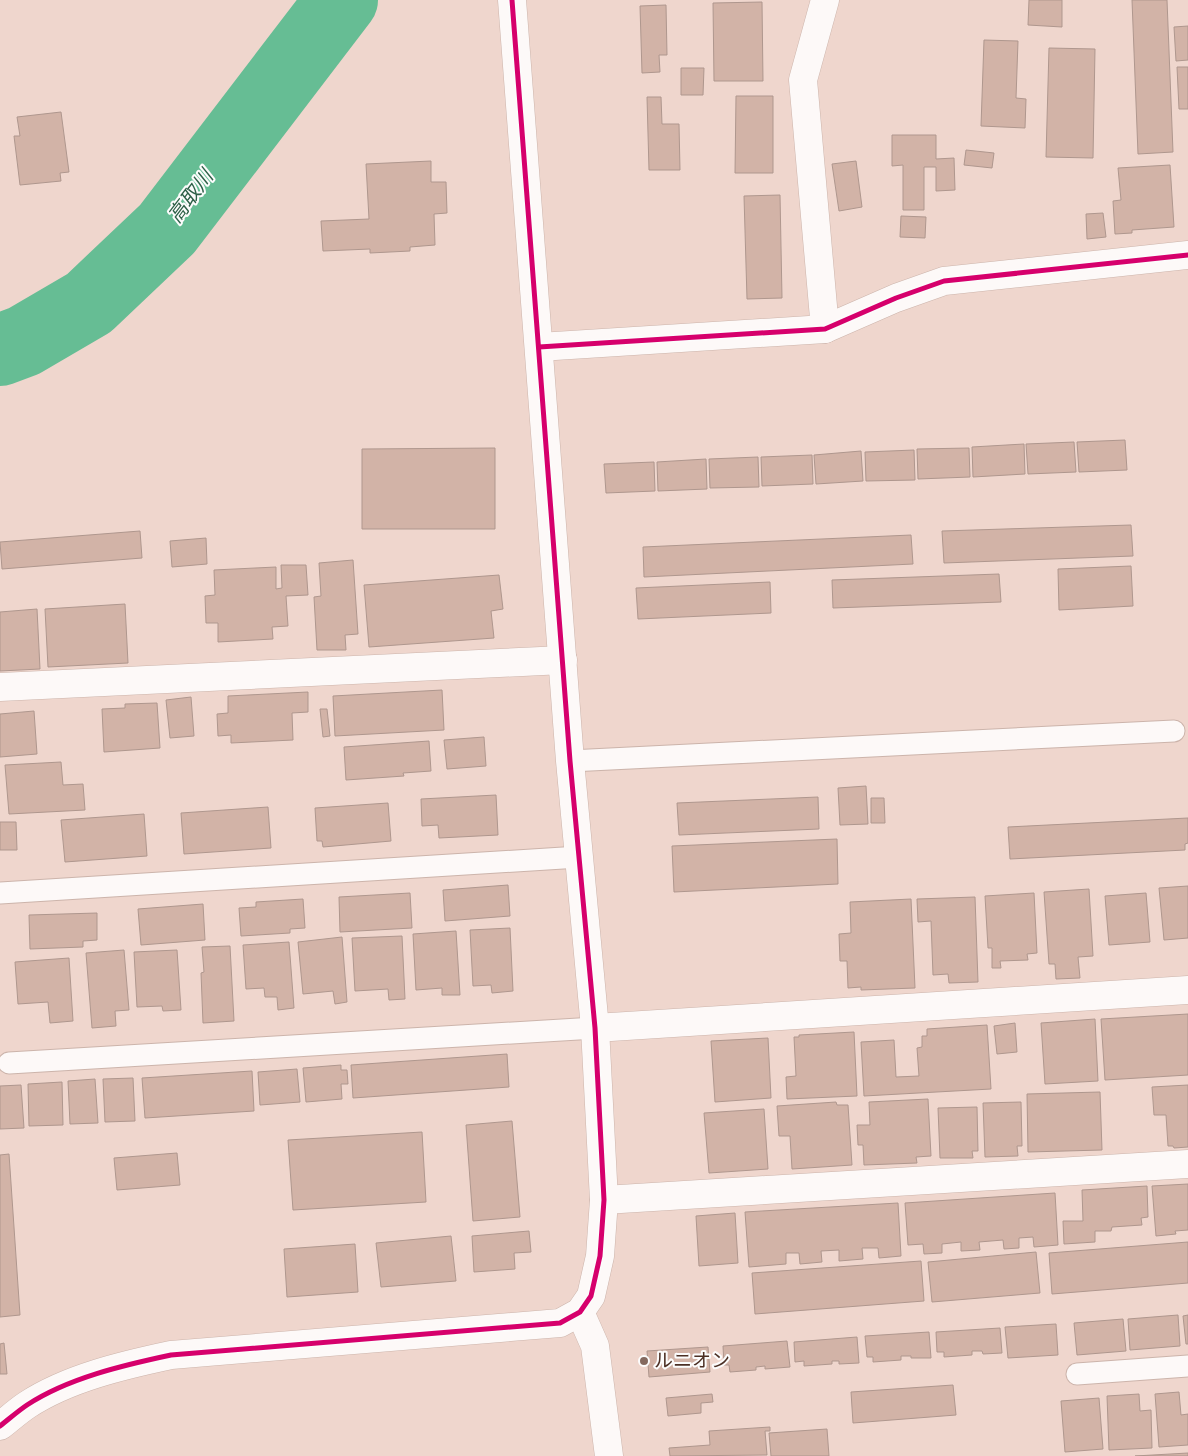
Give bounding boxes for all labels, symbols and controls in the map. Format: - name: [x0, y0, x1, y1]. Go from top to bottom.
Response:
- water label: 高取川: [164, 165, 218, 227]
- place label: ルニオン: [654, 1352, 730, 1371]
- marker: ルニオン: [638, 1355, 650, 1367]

